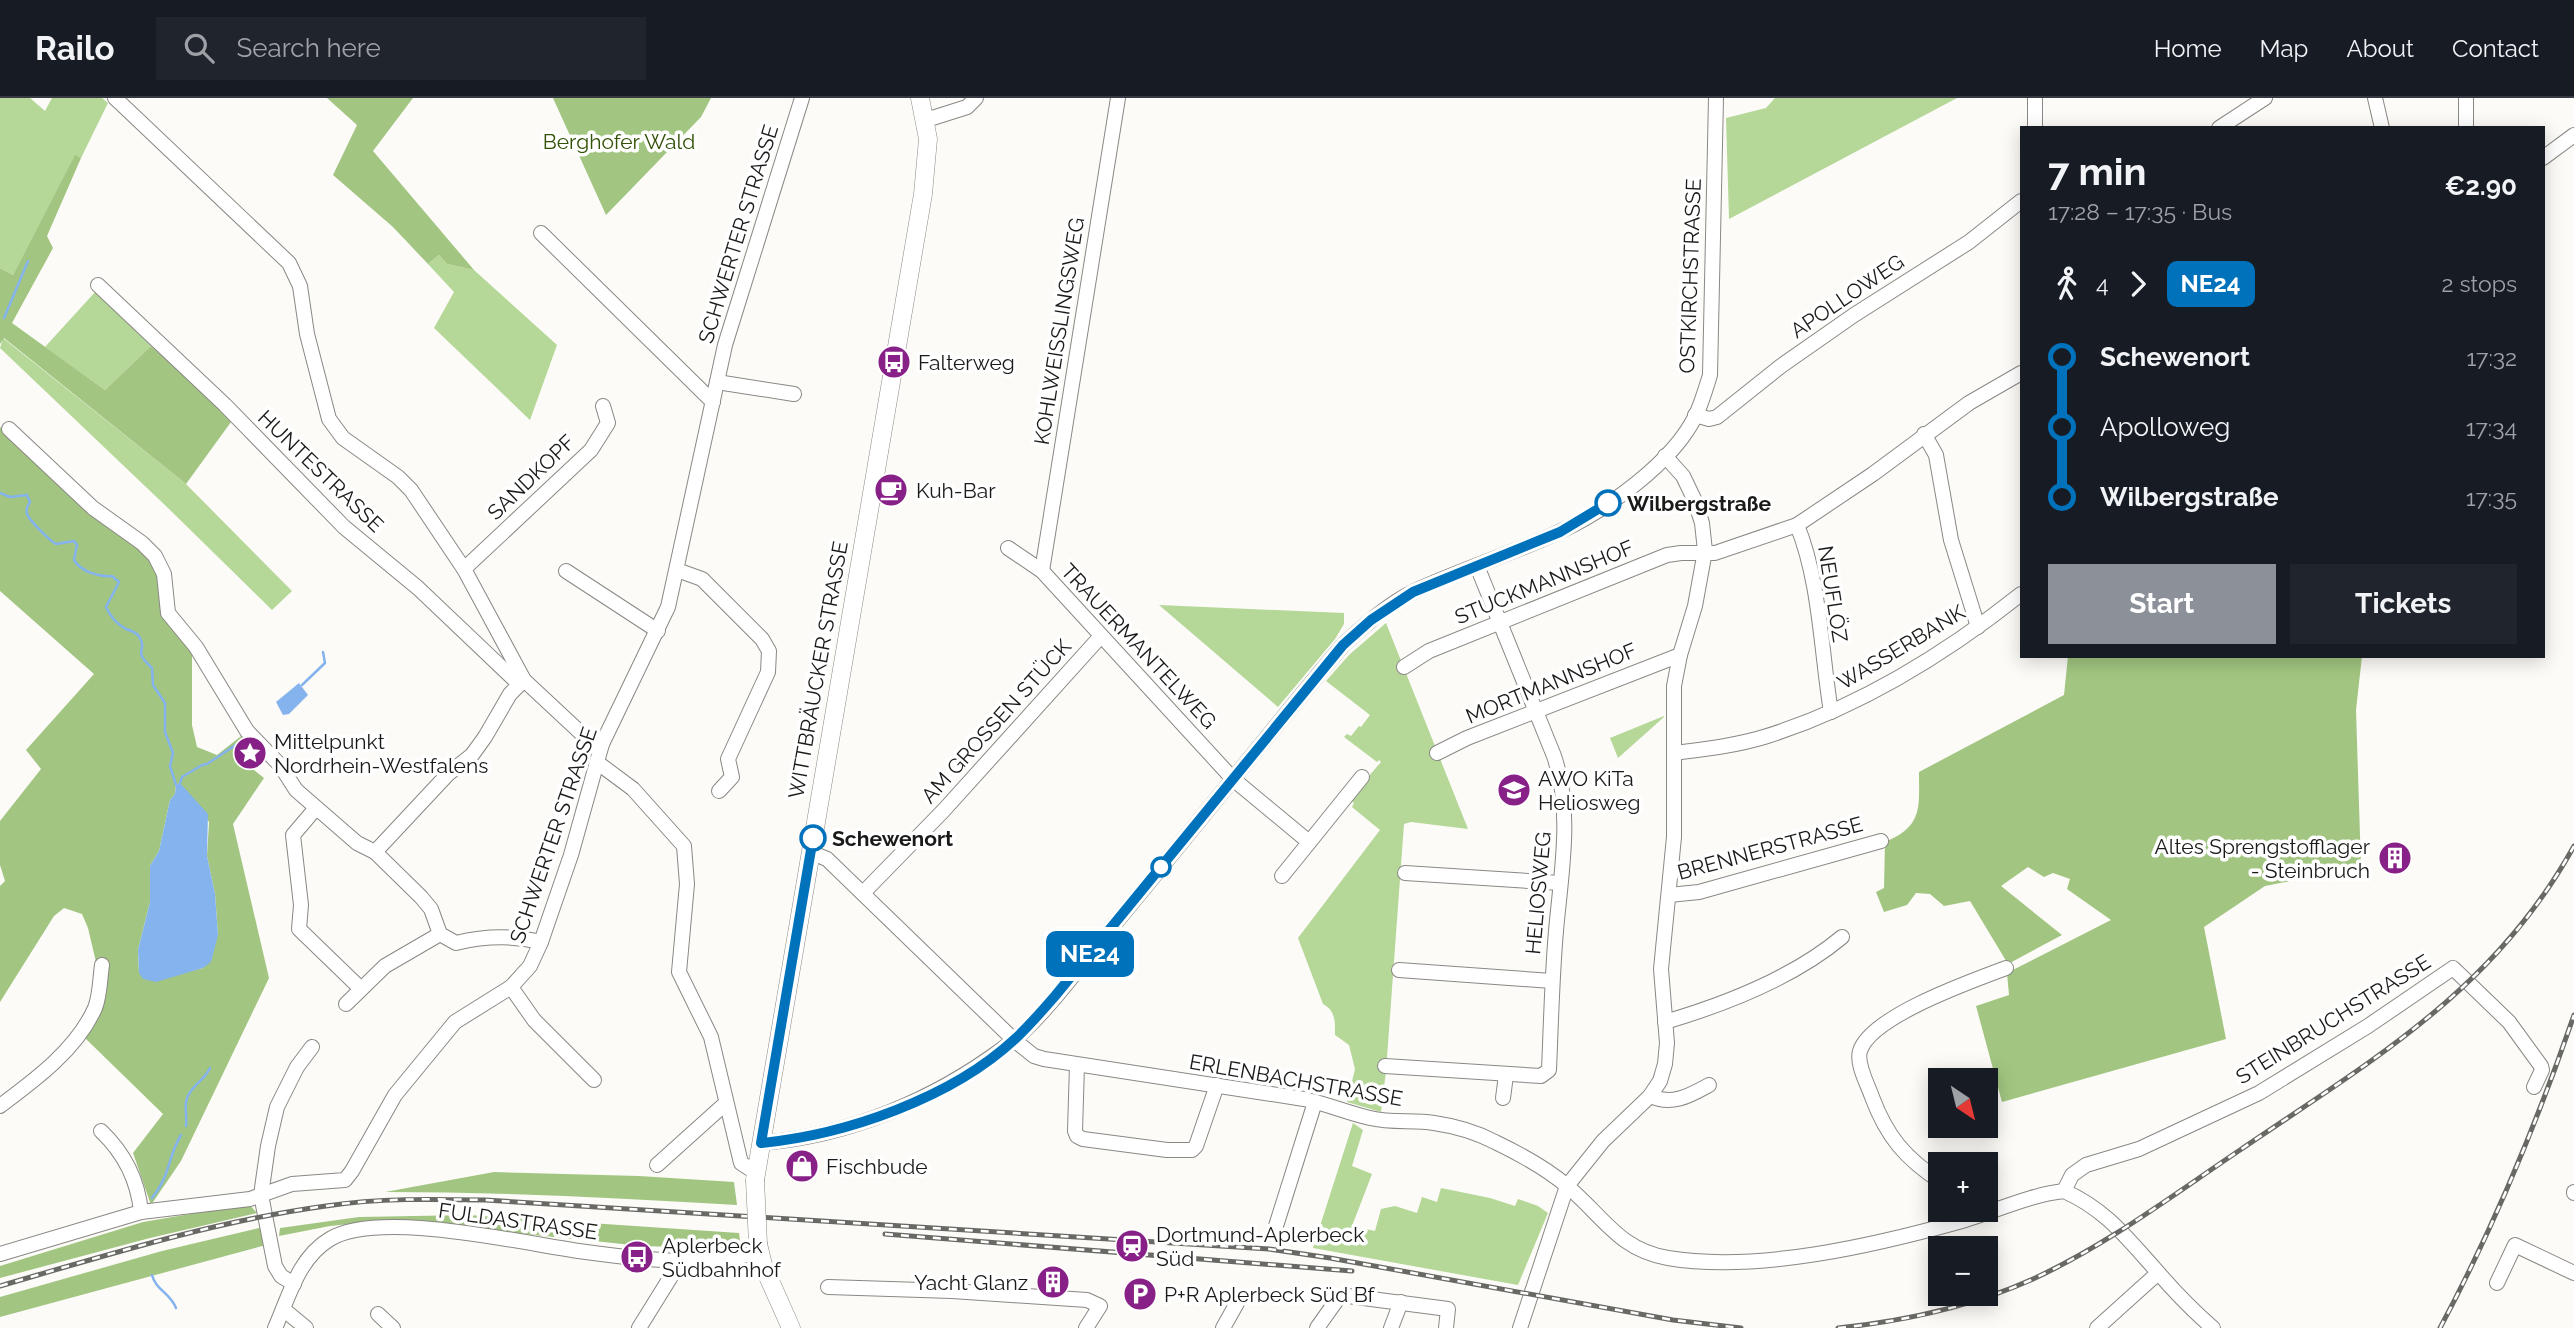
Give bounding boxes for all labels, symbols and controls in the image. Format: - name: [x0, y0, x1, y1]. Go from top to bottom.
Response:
- search box: [156, 17, 646, 80]
- text: Railo: [35, 29, 114, 68]
- icon: search: [180, 29, 218, 67]
- text: Search here: [236, 33, 381, 63]
- text: Home: [2154, 34, 2222, 63]
- text: Map: [2260, 34, 2308, 63]
- text: About: [2346, 34, 2414, 63]
- text: Contact: [2452, 34, 2539, 63]
- street label: SCHWERTER STRASSE: [693, 122, 783, 346]
- park label: Berghofer Wald: [543, 129, 695, 154]
- text: 7 min: [2048, 149, 2146, 194]
- text: €2.90: [2444, 171, 2517, 201]
- street label: OSTKIRCHSTRASSE: [1674, 178, 1706, 374]
- text: 17:28 – 17:35 · Bus: [2048, 198, 2232, 225]
- street label: KOHLWEISSLINGSWEG: [1029, 215, 1089, 447]
- street label: APOLLOWEG: [1785, 249, 1909, 343]
- icon: walk: [2048, 265, 2086, 303]
- icon: forward: [2119, 265, 2157, 303]
- text: NE24: [2181, 269, 2241, 298]
- text: 4: [2096, 270, 2109, 297]
- text: 2 stops: [2442, 270, 2517, 297]
- text: Schewenort: [2100, 342, 2250, 372]
- bus stop icon: Falterweg: [875, 343, 913, 381]
- text: 17:32: [2466, 344, 2517, 371]
- place label: Falterweg: [918, 350, 1015, 375]
- street label: HUNTESTRASSE: [253, 405, 389, 537]
- text: Apolloweg: [2100, 412, 2230, 442]
- text: 17:34: [2466, 414, 2517, 441]
- street label: SANDKOPF: [482, 429, 580, 525]
- cafe icon: Kuh-Bar: [872, 471, 910, 509]
- place label: Kuh-Bar: [916, 478, 996, 503]
- text: Wilbergstraße: [2100, 482, 2278, 512]
- text: 17:35: [2466, 484, 2517, 511]
- marker: Wilbergstraße: [1595, 490, 1621, 516]
- place label: Wilbergstraße: [1627, 491, 1772, 516]
- street label: STUCKMANNSHOF: [1451, 535, 1637, 629]
- street label: WITTBRÄUCKER STRASSE: [783, 539, 853, 801]
- street label: NEUFLÖZ: [1813, 544, 1853, 644]
- street label: TRAUERMANTELWEG: [1056, 558, 1222, 734]
- button: Start: [2048, 564, 2276, 644]
- button: Tickets: [2290, 564, 2517, 644]
- street label: WASSERBANK: [1833, 599, 1970, 695]
- street label: AM GROSSEN STÜCK: [916, 634, 1076, 808]
- street label: MORTMANNSHOF: [1462, 637, 1640, 729]
- street label: SCHWERTER STRASSE: [504, 724, 602, 946]
- place label: Mittelpunkt Nordrhein-Westfalens: [274, 729, 488, 778]
- place icon: Mittelpunkt Nordrhein-Westfalens: [231, 734, 269, 772]
- place label: AWO KiTa Heliosweg: [1538, 766, 1640, 815]
- school or university icon: AWO KiTa Heliosweg: [1495, 771, 1533, 809]
- street label: BRENNERSTRASSE: [1675, 811, 1865, 885]
- marker: Schewenort: [800, 825, 826, 851]
- place label: Schewenort: [832, 826, 953, 851]
- street label: HELIOSWEG: [1520, 830, 1556, 956]
- place label: Altes Sprengstofflager - Steinbruch: [2155, 834, 2371, 883]
- building icon: Altes Sprengstofflager - Steinbruch: [2376, 839, 2414, 877]
- unlabelled marker: [1151, 857, 1171, 877]
- line badge: NE24: [1041, 931, 1139, 977]
- text: NE24: [1060, 939, 1120, 968]
- street label: STEINBRUCHSTRASSE: [2231, 949, 2435, 1089]
- street label: ERLENBACHSTRASSE: [1187, 1049, 1405, 1111]
- north arrow: [1928, 1068, 1998, 1138]
- map controls: [1928, 1068, 1998, 1306]
- shop icon: Fischbude: [783, 1147, 821, 1185]
- button: +: [1928, 1152, 1998, 1222]
- place label: Fischbude: [826, 1154, 928, 1179]
- street label: FULDASTRASSE: [437, 1197, 599, 1245]
- place label: Dortmund-Aplerbeck Süd: [1156, 1222, 1364, 1271]
- station icon: Dortmund-Aplerbeck Süd: [1113, 1227, 1151, 1265]
- place label: Aplerbeck Südbahnhof: [662, 1233, 782, 1282]
- button: −: [1928, 1236, 1998, 1306]
- bus stop icon: Aplerbeck Südbahnhof: [618, 1238, 656, 1276]
- building icon: Yacht Glanz: [1034, 1263, 1072, 1301]
- place label: Yacht Glanz: [914, 1270, 1028, 1295]
- parking icon: P+R Aplerbeck Süd Bf: [1121, 1275, 1159, 1313]
- place label: P+R Aplerbeck Süd Bf: [1164, 1282, 1376, 1307]

